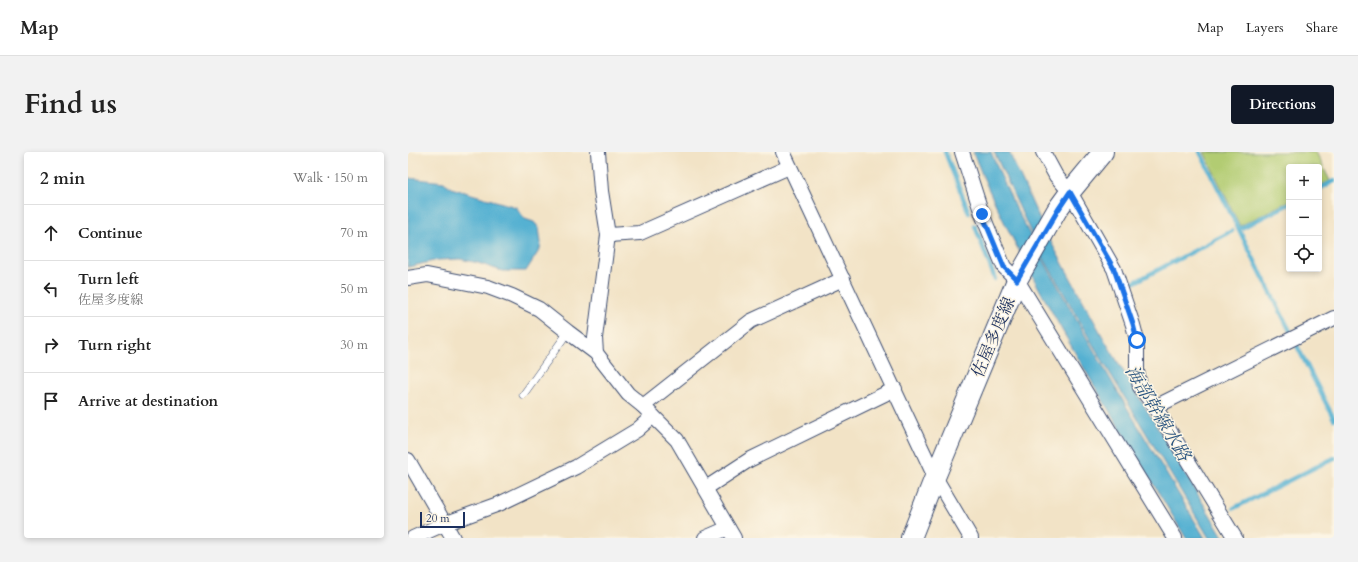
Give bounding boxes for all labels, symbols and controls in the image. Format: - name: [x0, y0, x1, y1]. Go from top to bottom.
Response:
- text: Map: [20, 15, 59, 41]
- text: Map: [1197, 18, 1224, 37]
- text: Layers: [1246, 18, 1284, 37]
- text: Share: [1306, 18, 1338, 37]
- text: Find us: [24, 85, 117, 123]
- button: Directions: [1231, 85, 1334, 124]
- map controls: [1286, 164, 1322, 272]
- button: +: [1286, 164, 1322, 200]
- text: 2 min: [40, 167, 85, 190]
- text: Walk · 150 m: [293, 169, 368, 187]
- button: −: [1286, 200, 1322, 236]
- route end: [973, 205, 991, 223]
- icon: ahead: [40, 222, 62, 244]
- text: Continue: [78, 223, 143, 243]
- text: 70 m: [340, 224, 368, 242]
- button: locate: [1286, 236, 1322, 272]
- text: Turn left: [78, 269, 139, 289]
- icon: left: [40, 278, 62, 300]
- text: 50 m: [340, 280, 368, 298]
- text: 佐屋多度線: [78, 291, 143, 309]
- street label: 佐屋多度線: [966, 294, 1021, 381]
- route start: [1128, 331, 1146, 349]
- icon: right: [40, 334, 62, 356]
- text: Turn right: [78, 335, 151, 355]
- text: 30 m: [340, 336, 368, 354]
- water label: 海部幹線水路: [1119, 361, 1197, 468]
- icon: arrive: [40, 390, 62, 412]
- text: Arrive at destination: [78, 391, 218, 411]
- scale bar: [420, 510, 465, 529]
- text: 20 m: [426, 511, 450, 526]

